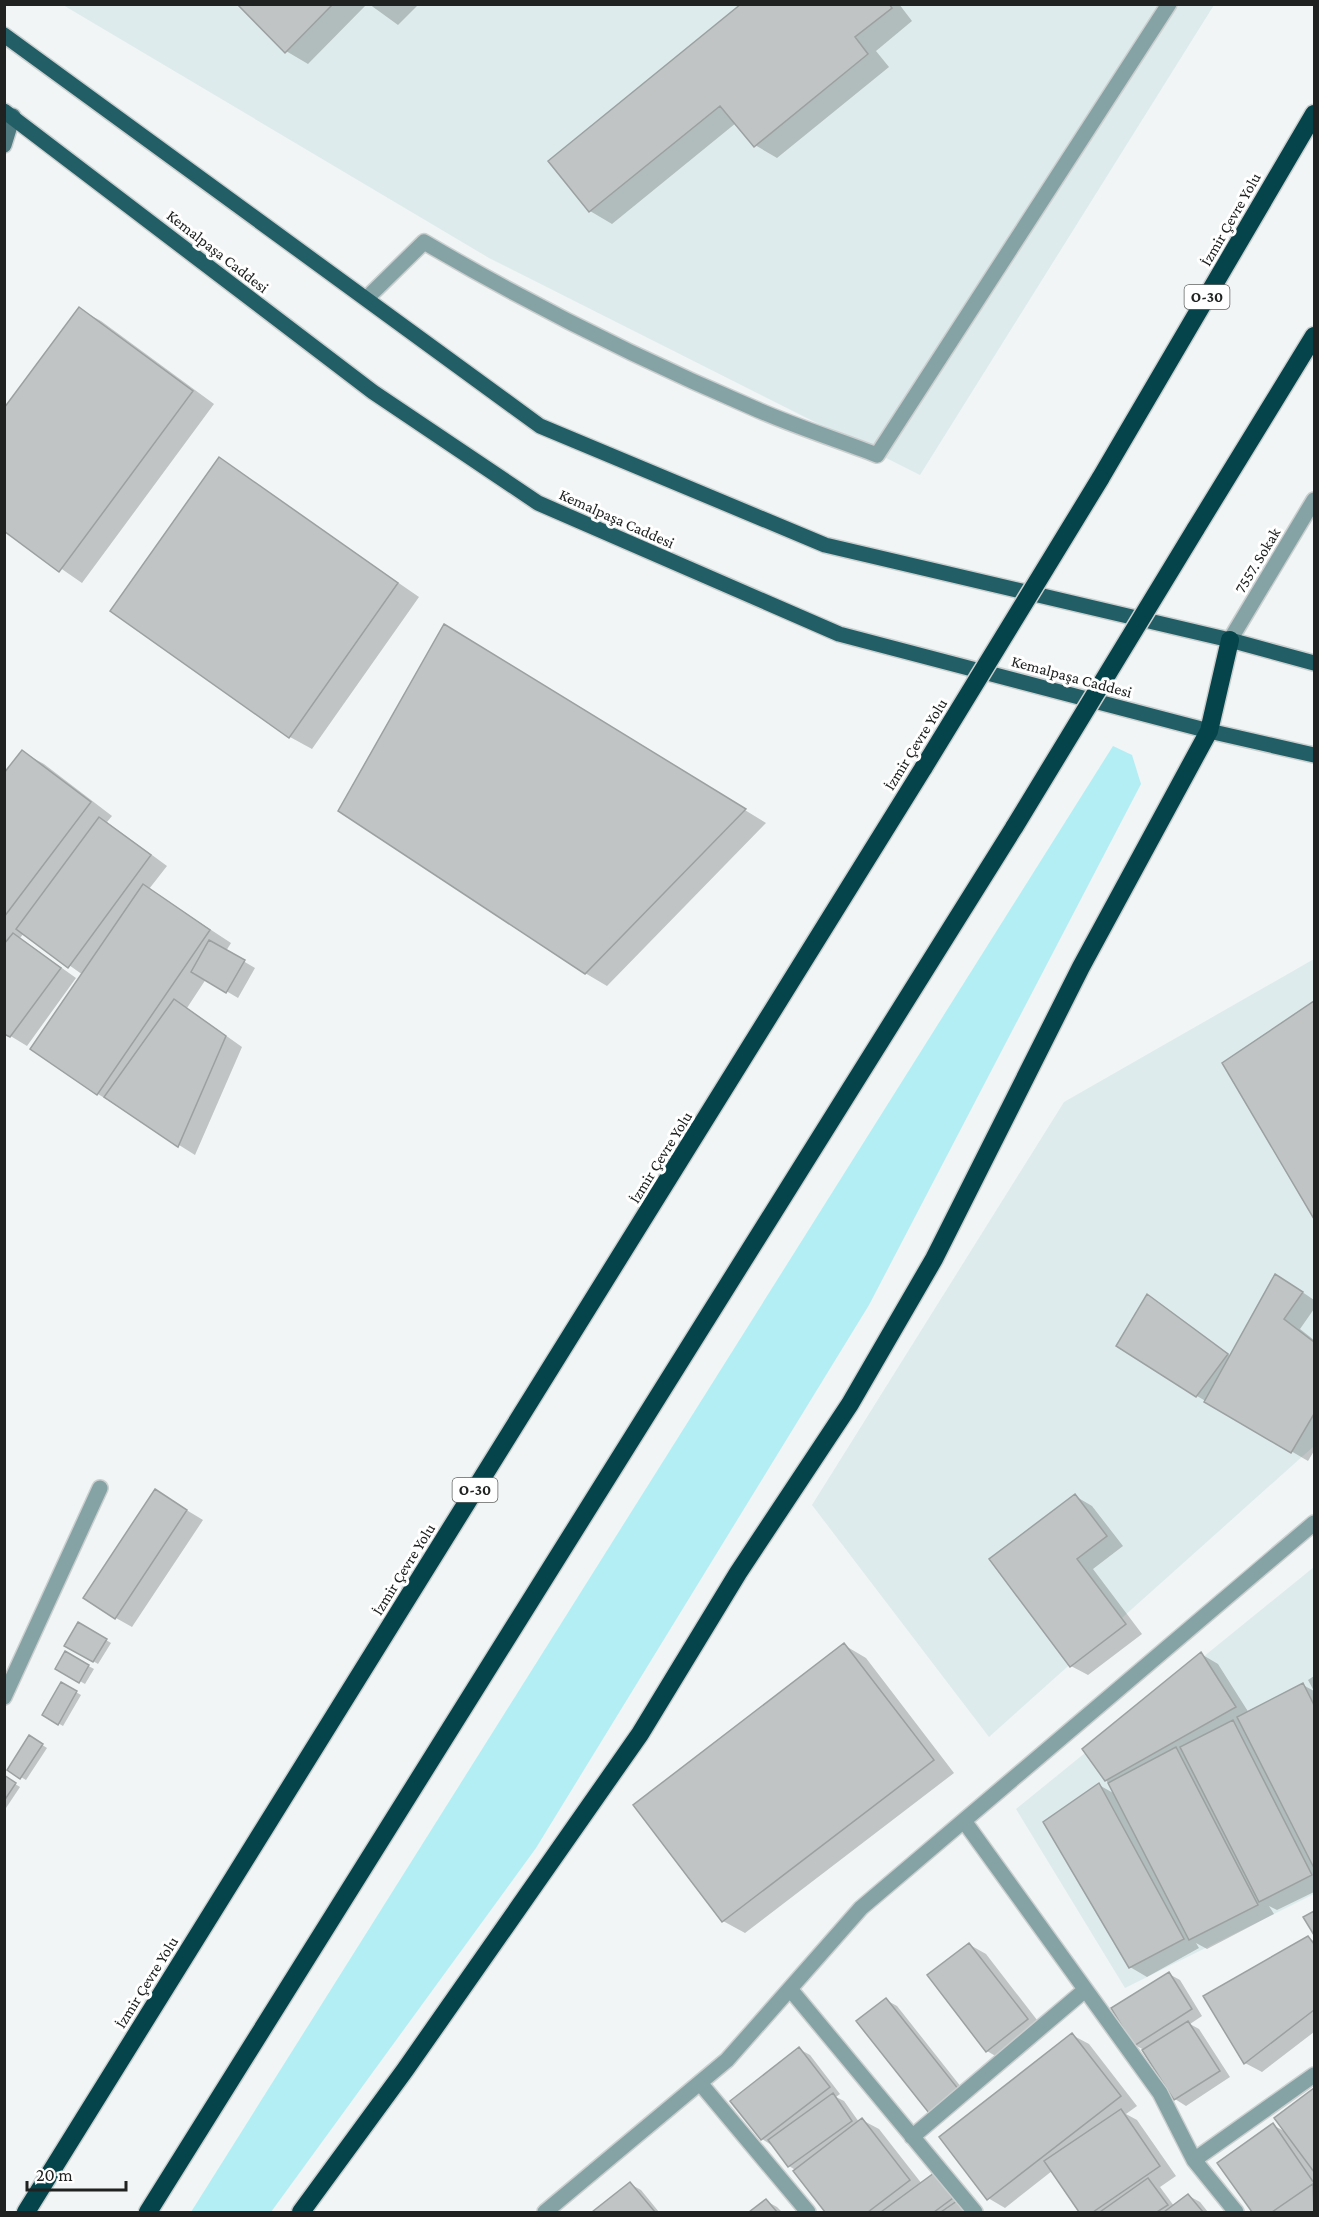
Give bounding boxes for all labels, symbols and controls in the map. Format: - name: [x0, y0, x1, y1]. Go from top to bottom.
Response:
- street label: İzmir Çevre Yolu: [1197, 169, 1265, 269]
- street label: Kemalpaşa Caddesi: [163, 206, 272, 297]
- road number: O-30: [1184, 285, 1230, 309]
- street label: Kemalpaşa Caddesi: [556, 485, 677, 552]
- street label: 7557. Sokak: [1231, 524, 1284, 596]
- street label: Kemalpaşa Caddesi: [1009, 652, 1134, 702]
- street label: İzmir Çevre Yolu: [881, 695, 951, 794]
- street label: İzmir Çevre Yolu: [626, 1108, 696, 1207]
- road number: O-30: [452, 1478, 498, 1502]
- street label: İzmir Çevre Yolu: [369, 1520, 439, 1619]
- street label: İzmir Çevre Yolu: [112, 1933, 182, 2032]
- scale bar: [27, 2154, 126, 2192]
- text: 20 m: [36, 2165, 73, 2185]

